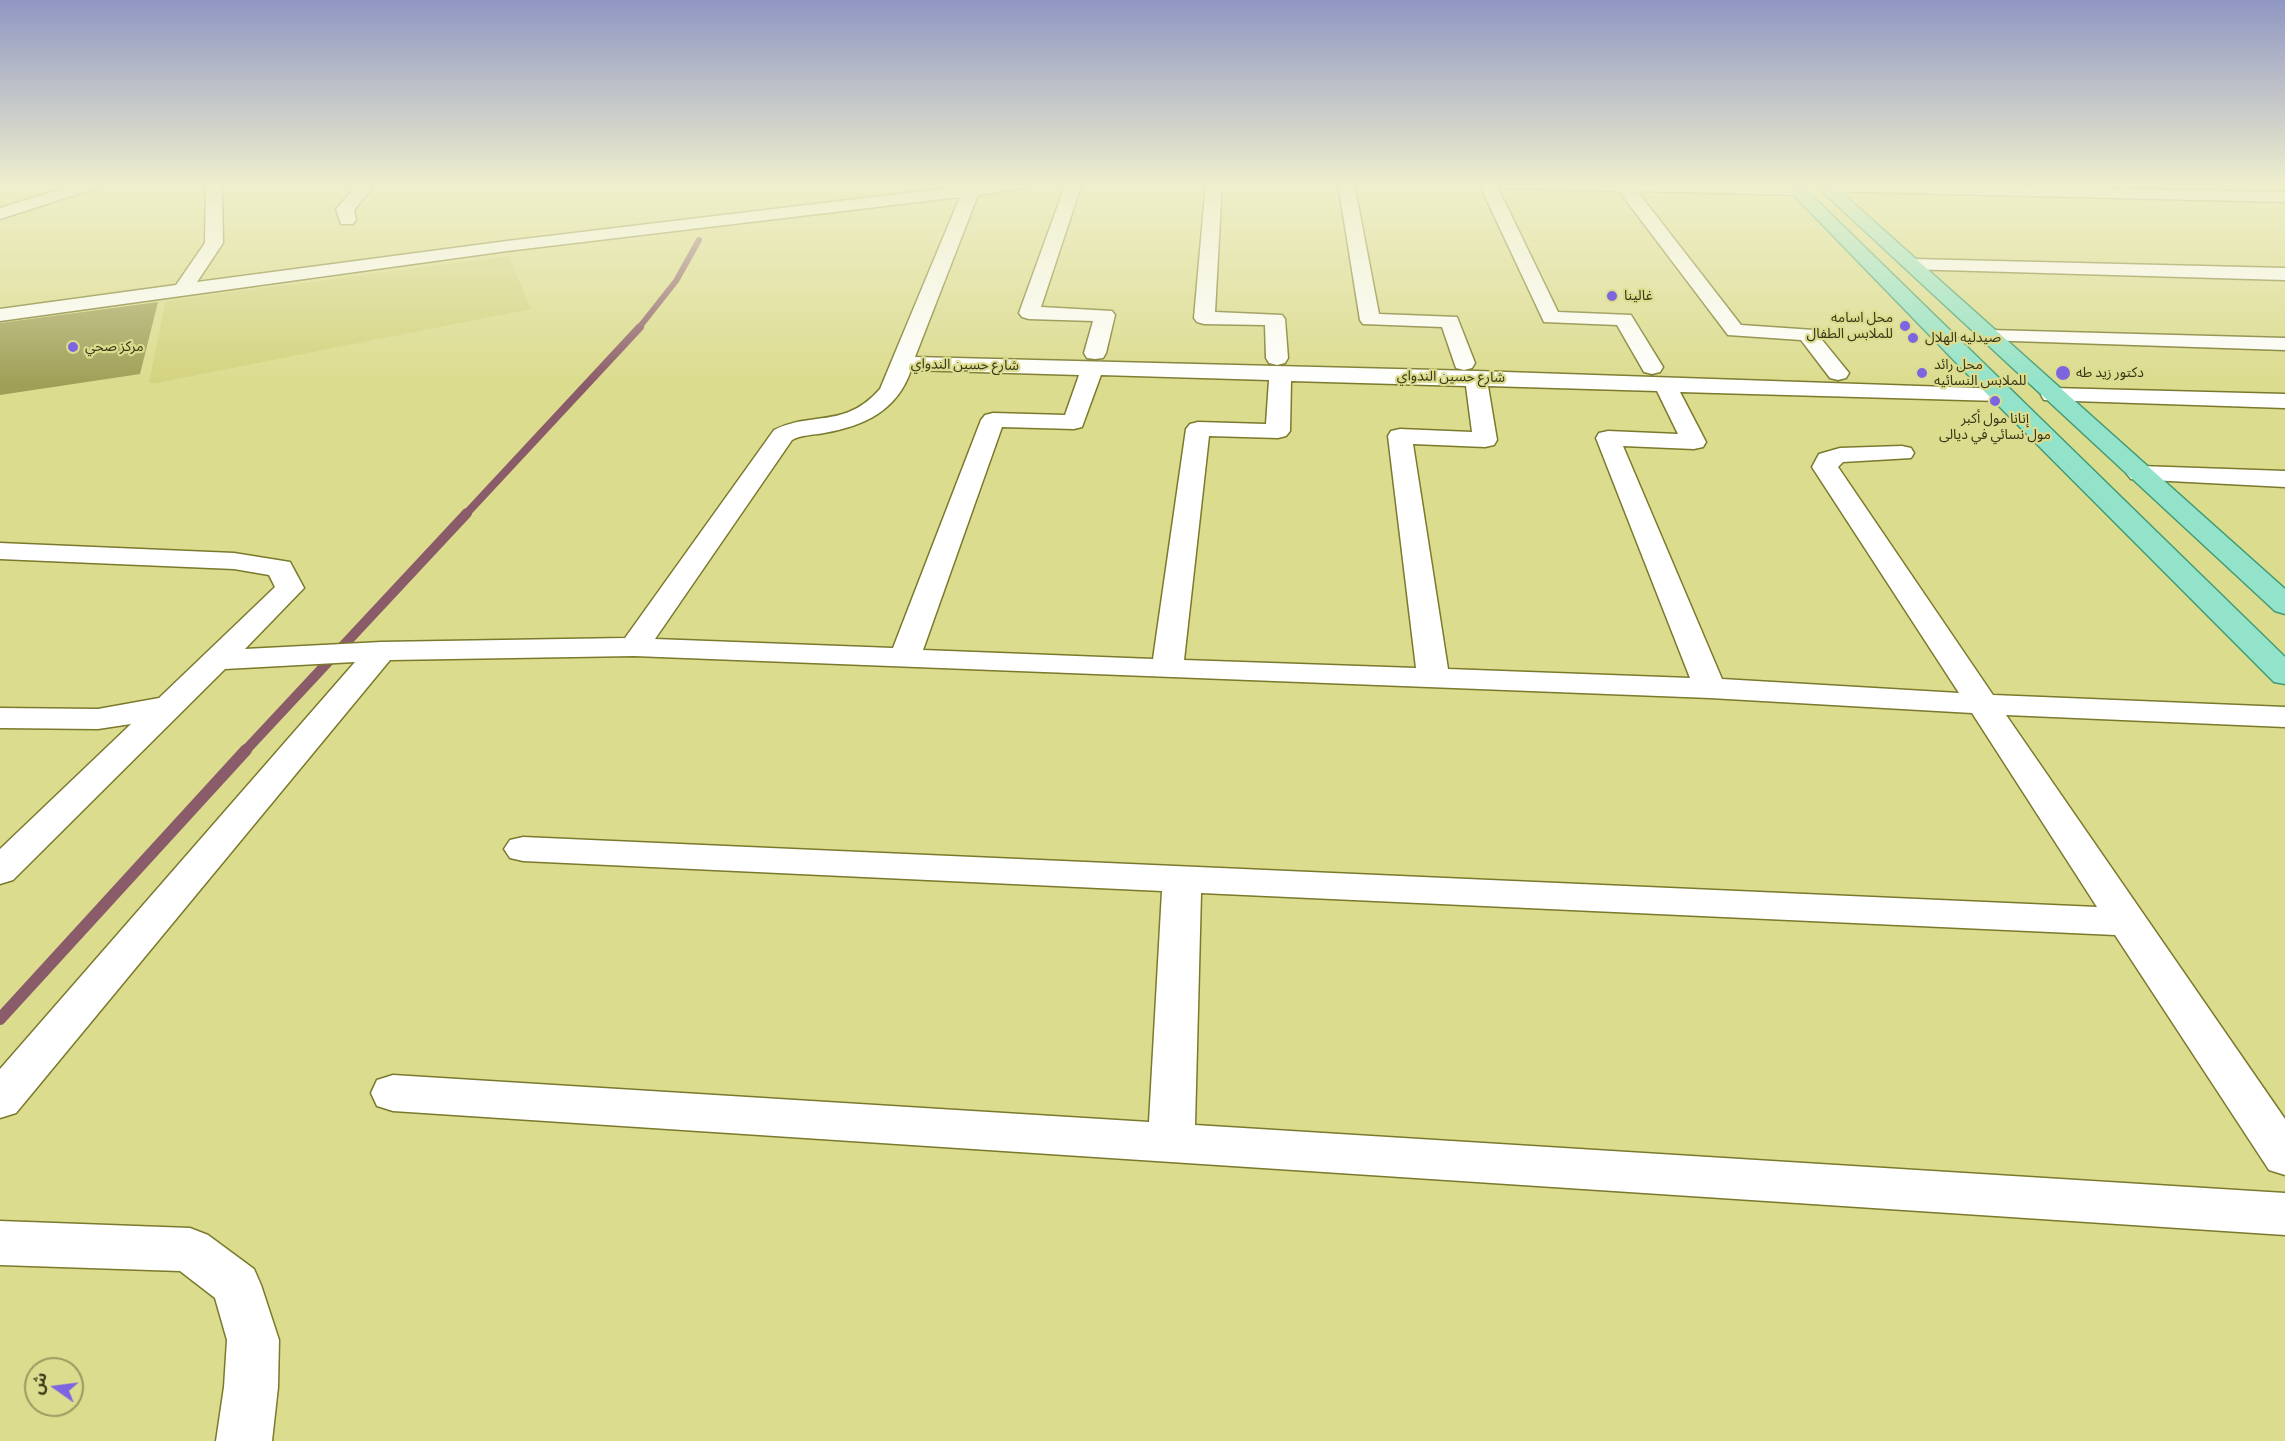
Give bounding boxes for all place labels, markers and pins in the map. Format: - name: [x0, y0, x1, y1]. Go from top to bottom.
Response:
- place label: غالينا: [1624, 288, 1653, 304]
- marker: غالينا: [1605, 289, 1619, 303]
- place label: محل اسامه للملابس الطفال: [1807, 310, 1893, 342]
- marker: محل اسامه للملابس الطفال: [1898, 319, 1912, 333]
- place label: صيدليه الهلال: [1925, 330, 2001, 346]
- marker: صيدليه الهلال: [1906, 331, 1920, 345]
- place label: مركز صحي: [85, 339, 143, 355]
- marker: مركز صحي: [66, 340, 80, 354]
- place label: محل رائد للملابس النسائيه: [1934, 357, 2026, 390]
- marker: دكتور زيد طه: [2054, 364, 2072, 382]
- place label: دكتور زيد طه: [2076, 365, 2144, 381]
- marker: محل رائد للملابس النسائيه: [1915, 366, 1929, 380]
- marker: إنانا مول أكبر مول نسائي في ديالى: [1988, 394, 2002, 408]
- place label: إنانا مول أكبر مول نسائي في ديالى: [1939, 411, 2051, 443]

